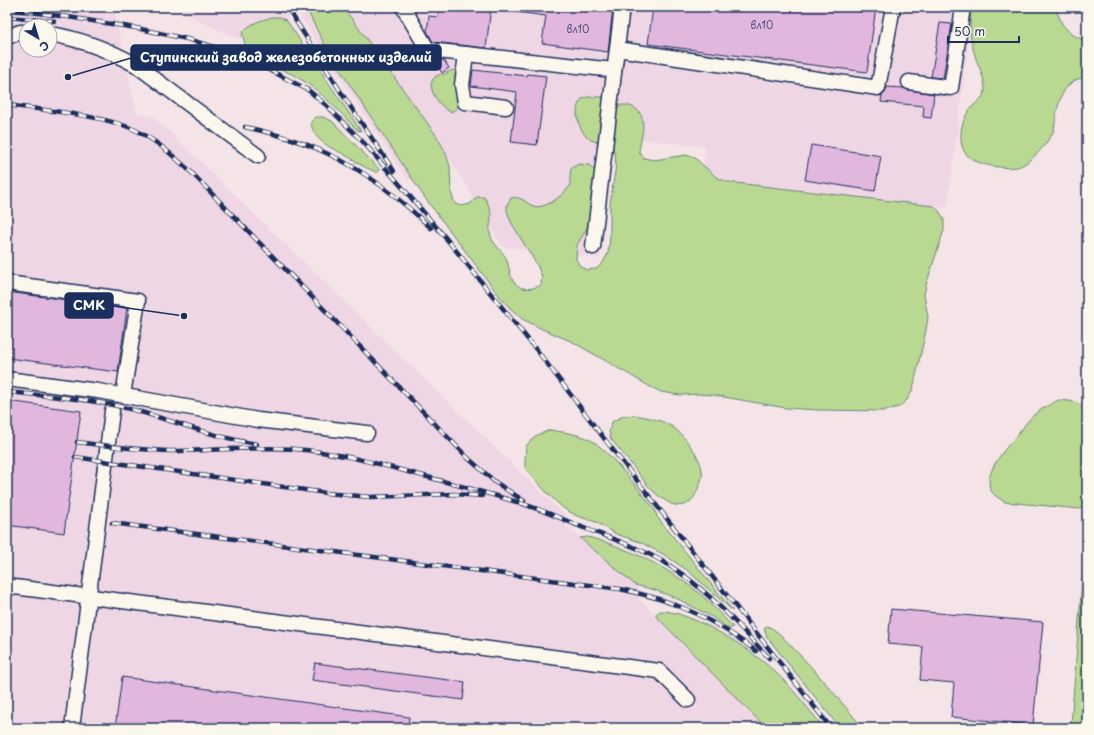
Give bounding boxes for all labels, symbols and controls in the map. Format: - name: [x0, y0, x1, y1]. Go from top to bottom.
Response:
- house number: вл10: [751, 17, 773, 32]
- north arrow: [18, 18, 58, 58]
- scale bar: [948, 18, 1019, 44]
- house number: вл10: [567, 21, 589, 36]
- text: 50 m: [954, 22, 985, 40]
- text: С: [36, 37, 53, 56]
- callout: Ступинский завод железобетонных изделий: [131, 45, 441, 70]
- text: Ступинский завод железобетонных изделий: [140, 47, 432, 66]
- callout: СМК: [65, 293, 113, 318]
- text: СМК: [73, 295, 105, 314]

